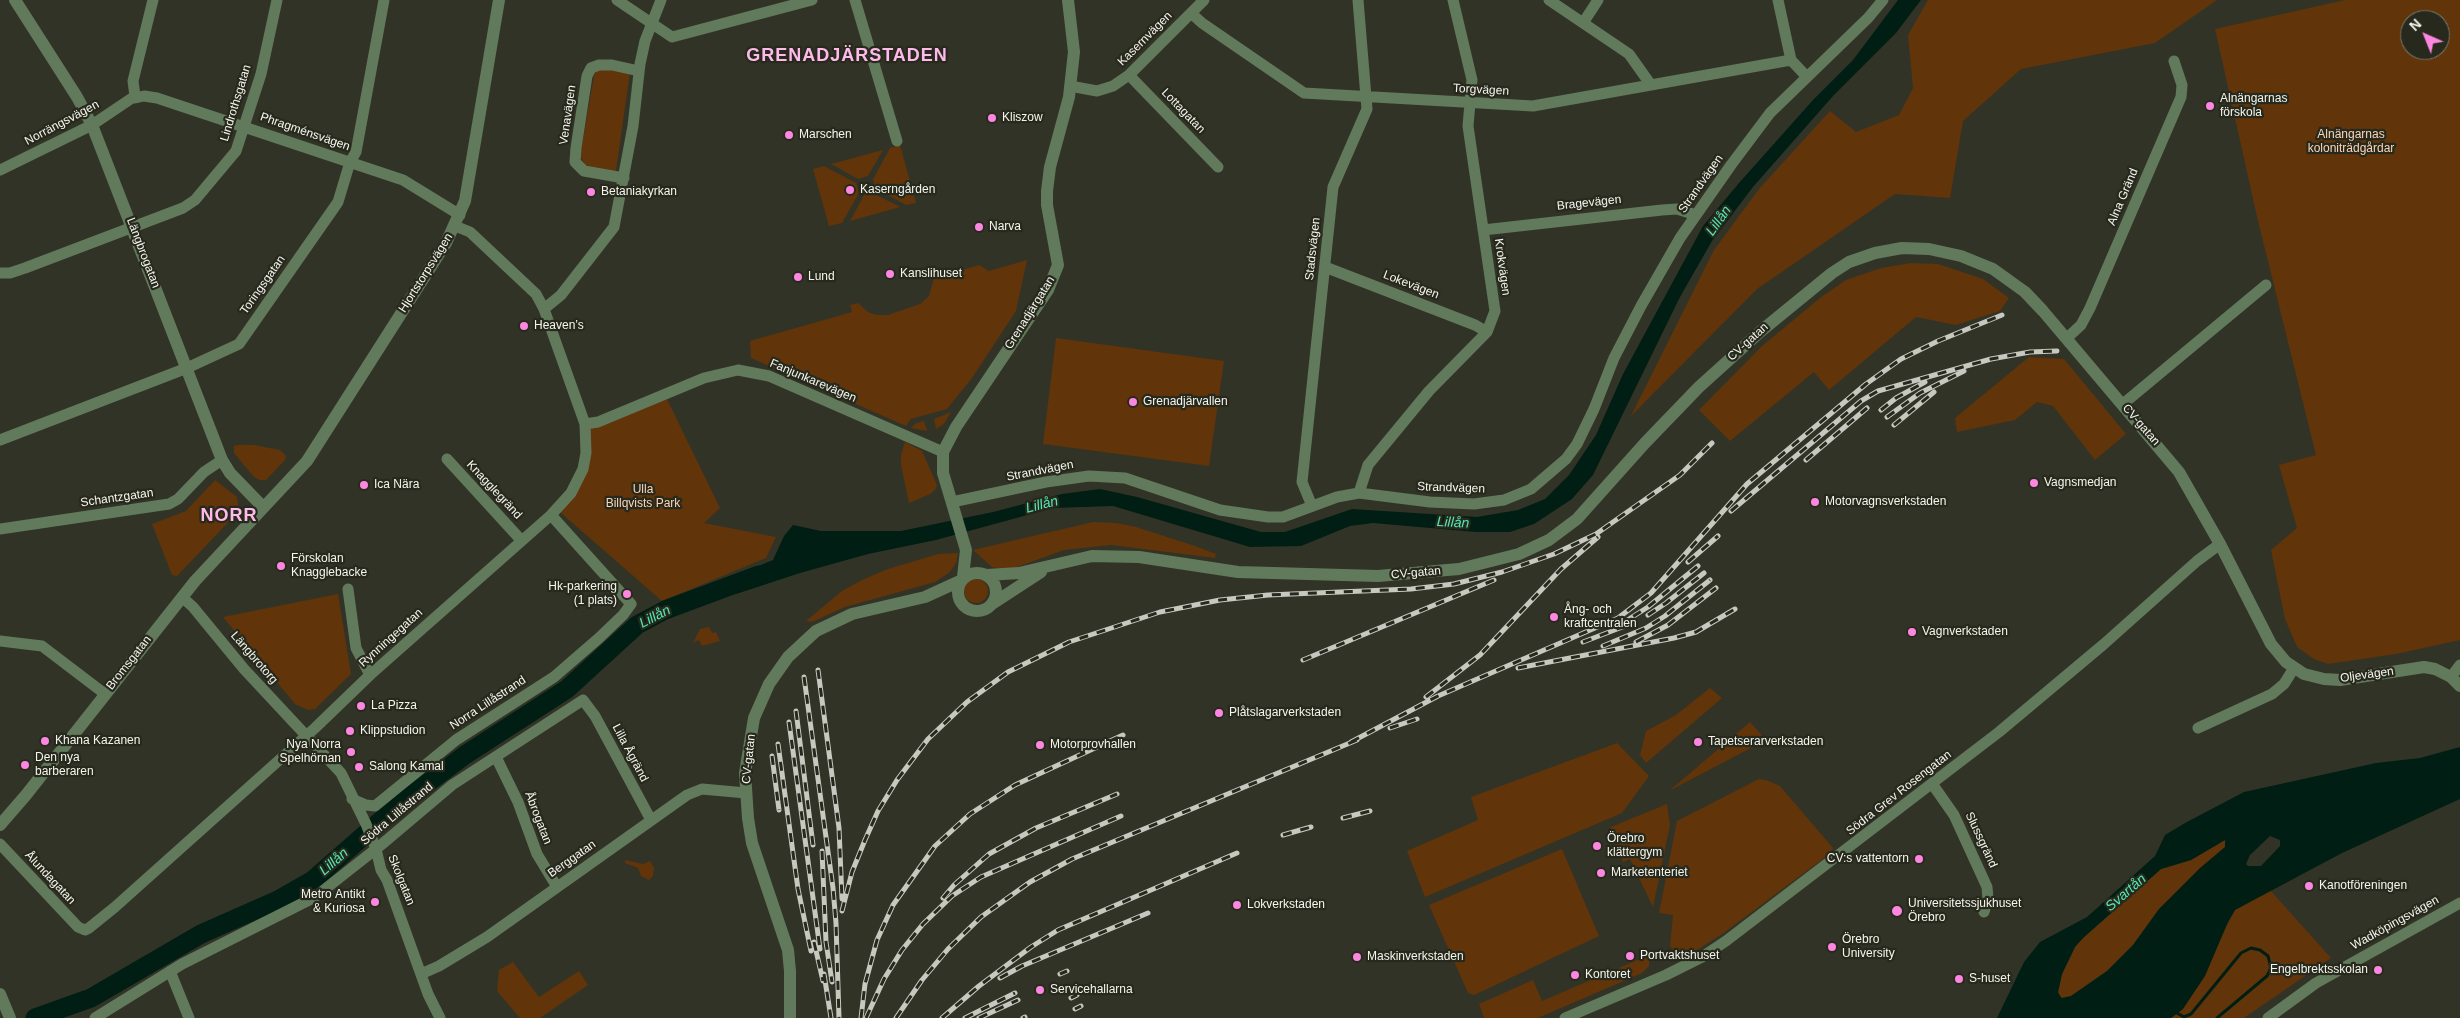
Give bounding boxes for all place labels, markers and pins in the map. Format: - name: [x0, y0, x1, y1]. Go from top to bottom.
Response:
- place label: Alnängarnas förskola: [2220, 92, 2287, 120]
- marker: Alnängarnas förskola: [2204, 100, 2216, 112]
- place label: Kliszow: [1002, 111, 1043, 125]
- marker: Kliszow: [986, 112, 998, 124]
- place label: Marschen: [799, 128, 852, 142]
- marker: Marschen: [783, 129, 795, 141]
- place label: Kaserngården: [860, 183, 935, 197]
- marker: Kaserngården: [844, 184, 856, 196]
- place label: Betaniakyrkan: [601, 185, 677, 199]
- marker: Betaniakyrkan: [585, 186, 597, 198]
- place label: Narva: [989, 220, 1021, 234]
- marker: Narva: [973, 221, 985, 233]
- place label: Kanslihuset: [900, 267, 962, 281]
- marker: Kanslihuset: [884, 268, 896, 280]
- place label: Lund: [808, 270, 835, 284]
- marker: Lund: [792, 271, 804, 283]
- place label: Heaven’s: [534, 319, 584, 333]
- marker: Heaven’s: [518, 320, 530, 332]
- place label: Grenadjärvallen: [1143, 395, 1228, 409]
- marker: Grenadjärvallen: [1127, 396, 1139, 408]
- place label: Vagnsmedjan: [2044, 476, 2116, 490]
- marker: Vagnsmedjan: [2028, 477, 2040, 489]
- place label: Ica Nära: [374, 478, 419, 492]
- marker: Ica Nära: [358, 479, 370, 491]
- place label: Motorvagnsverkstaden: [1825, 495, 1946, 509]
- marker: Motorvagnsverkstaden: [1809, 496, 1821, 508]
- place label: Förskolan Knagglebacke: [291, 552, 367, 580]
- marker: Förskolan Knagglebacke: [275, 560, 287, 572]
- place label: Hk-parkering (1 plats): [548, 580, 617, 608]
- marker: Hk-parkering (1 plats): [621, 588, 633, 600]
- place label: Ång- och kraftcentralen: [1564, 603, 1637, 631]
- marker: Ång- och kraftcentralen: [1548, 611, 1560, 623]
- place label: Vagnverkstaden: [1922, 625, 2008, 639]
- marker: Vagnverkstaden: [1906, 626, 1918, 638]
- place label: La Pizza: [371, 699, 417, 713]
- marker: La Pizza: [355, 700, 367, 712]
- place label: Plåtslagarverkstaden: [1229, 706, 1341, 720]
- marker: Plåtslagarverkstaden: [1213, 707, 1225, 719]
- place label: Klippstudion: [360, 724, 425, 738]
- marker: Klippstudion: [344, 725, 356, 737]
- place label: Khana Kazanen: [55, 734, 140, 748]
- marker: Khana Kazanen: [39, 735, 51, 747]
- place label: Tapetserarverkstaden: [1708, 735, 1823, 749]
- marker: Tapetserarverkstaden: [1692, 736, 1704, 748]
- place label: Nya Norra Spelhörnan: [280, 738, 341, 766]
- place label: Motorprovhallen: [1050, 738, 1136, 752]
- marker: Motorprovhallen: [1034, 739, 1046, 751]
- marker: Nya Norra Spelhörnan: [345, 746, 357, 758]
- place label: Den nya barberaren: [35, 751, 94, 779]
- marker: Den nya barberaren: [19, 759, 31, 771]
- place label: Salong Kamal: [369, 760, 444, 774]
- marker: Salong Kamal: [353, 761, 365, 773]
- place label: Örebro klättergym: [1607, 832, 1662, 860]
- marker: Örebro klättergym: [1591, 840, 1603, 852]
- place label: CV:s vattentorn: [1827, 852, 1909, 866]
- marker: CV:s vattentorn: [1913, 853, 1925, 865]
- place label: Marketenteriet: [1611, 866, 1688, 880]
- marker: Marketenteriet: [1595, 867, 1607, 879]
- place label: Kanotföreningen: [2319, 879, 2407, 893]
- marker: Kanotföreningen: [2303, 880, 2315, 892]
- place label: Metro Antikt & Kuriosa: [301, 888, 365, 916]
- marker: Metro Antikt & Kuriosa: [369, 896, 381, 908]
- place label: Universitetssjukhuset Örebro: [1908, 897, 2021, 925]
- place label: Lokverkstaden: [1247, 898, 1325, 912]
- marker: Lokverkstaden: [1231, 899, 1243, 911]
- marker: Universitetssjukhuset Örebro: [1890, 904, 1904, 918]
- place label: Örebro University: [1842, 933, 1895, 961]
- marker: Örebro University: [1826, 941, 1838, 953]
- place label: Portvaktshuset: [1640, 949, 1719, 963]
- place label: Maskinverkstaden: [1367, 950, 1464, 964]
- marker: Portvaktshuset: [1624, 950, 1636, 962]
- marker: Maskinverkstaden: [1351, 951, 1363, 963]
- place label: Engelbrektsskolan: [2270, 963, 2368, 977]
- marker: Engelbrektsskolan: [2372, 964, 2384, 976]
- place label: Kontoret: [1585, 968, 1630, 982]
- marker: Kontoret: [1569, 969, 1581, 981]
- place label: S-huset: [1969, 972, 2010, 986]
- marker: S-huset: [1953, 973, 1965, 985]
- place label: Servicehallarna: [1050, 983, 1133, 997]
- marker: Servicehallarna: [1034, 984, 1046, 996]

